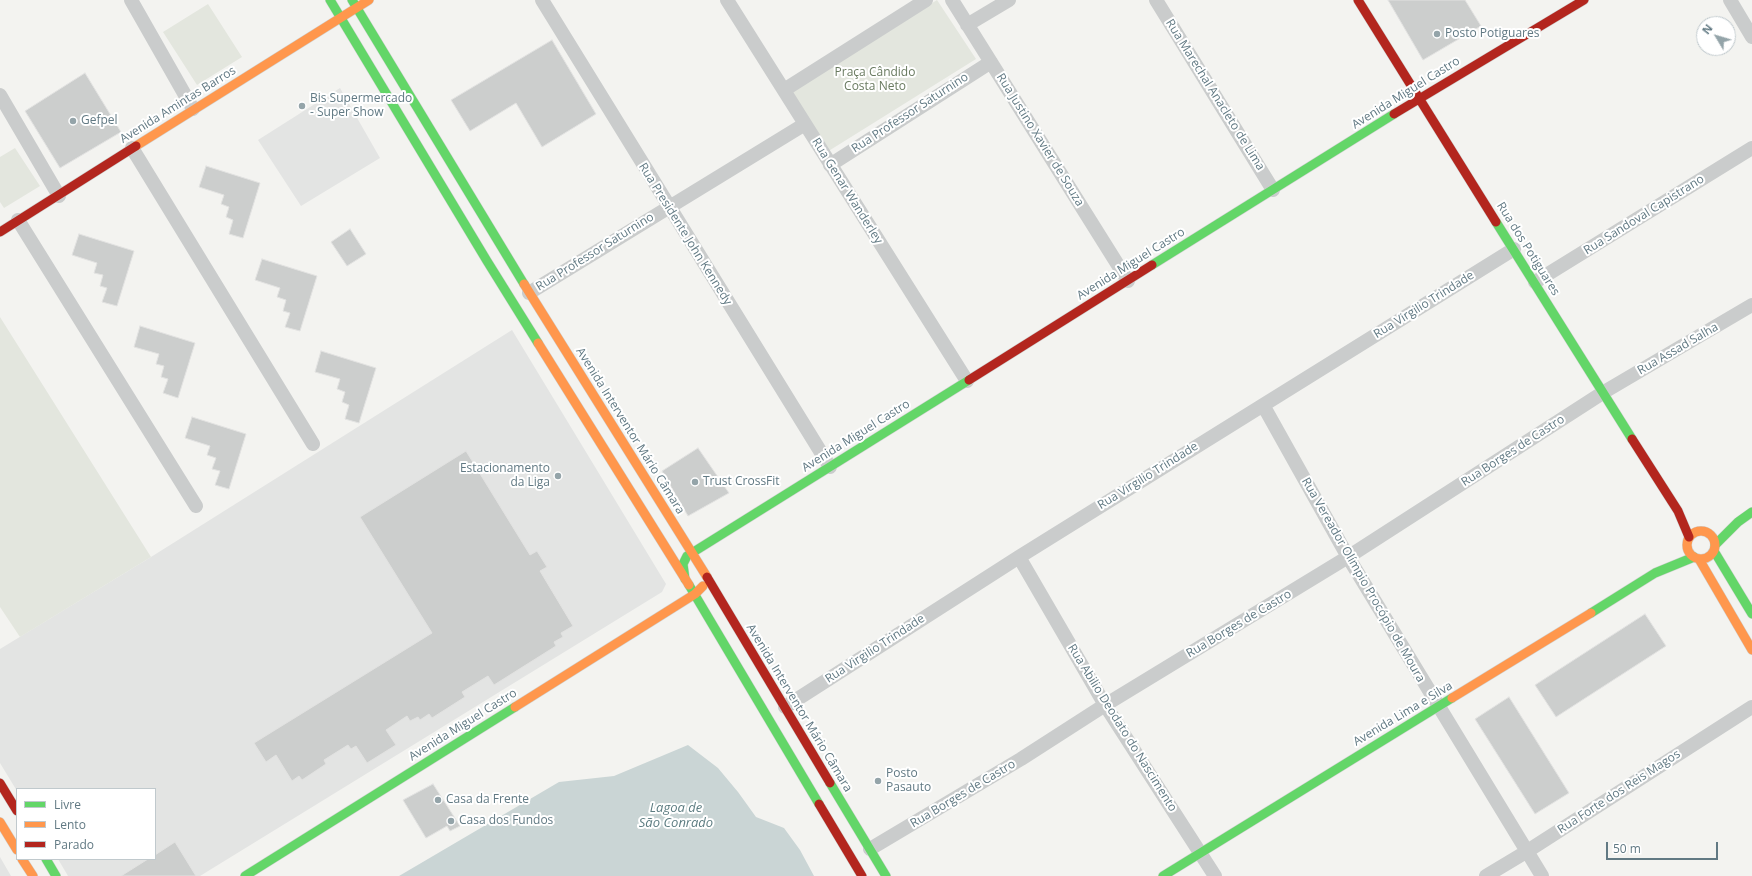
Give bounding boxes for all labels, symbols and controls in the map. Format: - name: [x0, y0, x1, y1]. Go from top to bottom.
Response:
- north arrow: [1696, 16, 1736, 56]
- street label: Rua Marechal Anacleto de Lima: [1162, 17, 1268, 173]
- text: N: [1698, 21, 1716, 37]
- place label: Posto Potiguares: [1445, 27, 1539, 41]
- marker: Posto Potiguares: [1432, 29, 1442, 39]
- street label: Avenida Miguel Castro: [1349, 54, 1463, 132]
- street label: Avenida Amintas Barros: [117, 63, 239, 147]
- park label: Praça Cândido Costa Neto: [835, 66, 915, 94]
- street label: Rua Professor Saturnino: [849, 70, 971, 156]
- street label: Rua Justino Xavier de Souza: [993, 71, 1087, 209]
- place label: Bis Supermercado - Super Show: [310, 92, 412, 120]
- marker: Bis Supermercado - Super Show: [297, 101, 307, 111]
- place label: Gefpel: [81, 114, 118, 128]
- marker: Gefpel: [68, 116, 78, 126]
- street label: Rua Genar Wanderley: [809, 135, 885, 247]
- street label: Rua Presidente John Kennedy: [635, 160, 735, 308]
- street label: Rua Sandoval Capistrano: [1581, 172, 1707, 258]
- street label: Rua dos Potiguares: [1493, 200, 1563, 298]
- street label: Rua Professor Saturnino: [533, 210, 657, 294]
- street label: Avenida Miguel Castro: [1074, 225, 1188, 303]
- street label: Rua Virgilio Trindade: [1371, 268, 1477, 342]
- street label: Rua Assad Salha: [1635, 320, 1721, 378]
- street label: Avenida Interventor Mário Câmara: [573, 345, 687, 517]
- street label: Avenida Miguel Castro: [799, 397, 913, 475]
- street label: Rua Borges de Castro: [1459, 412, 1567, 490]
- street label: Rua Virgilio Trindade: [1095, 439, 1201, 513]
- place label: Estacionamento da Liga: [460, 462, 550, 490]
- marker: Estacionamento da Liga: [553, 471, 563, 481]
- place label: Trust CrossFit: [703, 475, 780, 489]
- street label: Rua Vereador Olímpio Procópio de Moura: [1298, 475, 1428, 685]
- marker: Trust CrossFit: [690, 477, 700, 487]
- street label: Rua Borges de Castro: [1184, 587, 1294, 661]
- street label: Rua Virgilio Trindade: [823, 611, 927, 687]
- street label: Avenida Interventor Mário Câmara: [743, 621, 855, 795]
- street label: Rua Abilio Deodato do Nascimento: [1064, 642, 1180, 814]
- street label: Avenida Lima e Silva: [1351, 679, 1455, 749]
- street label: Avenida Miguel Castro: [406, 686, 520, 764]
- street label: Rua Forte dos Reis Magos: [1555, 747, 1683, 837]
- street label: Rua Borges de Castro: [908, 757, 1018, 831]
- place label: Posto Pasauto: [886, 767, 931, 795]
- marker: Posto Pasauto: [873, 776, 883, 786]
- legend: [16, 788, 156, 860]
- place label: Casa da Frente: [446, 793, 529, 807]
- marker: Casa da Frente: [433, 795, 443, 805]
- text: Livre: [54, 796, 81, 813]
- water label: Lagoa de São Conrado: [639, 800, 713, 831]
- place label: Casa dos Fundos: [459, 814, 553, 828]
- text: Lento: [54, 816, 86, 833]
- marker: Casa dos Fundos: [446, 816, 456, 826]
- scale bar: [1608, 834, 1720, 860]
- text: Parado: [54, 836, 94, 853]
- text: 50 m: [1613, 840, 1641, 857]

